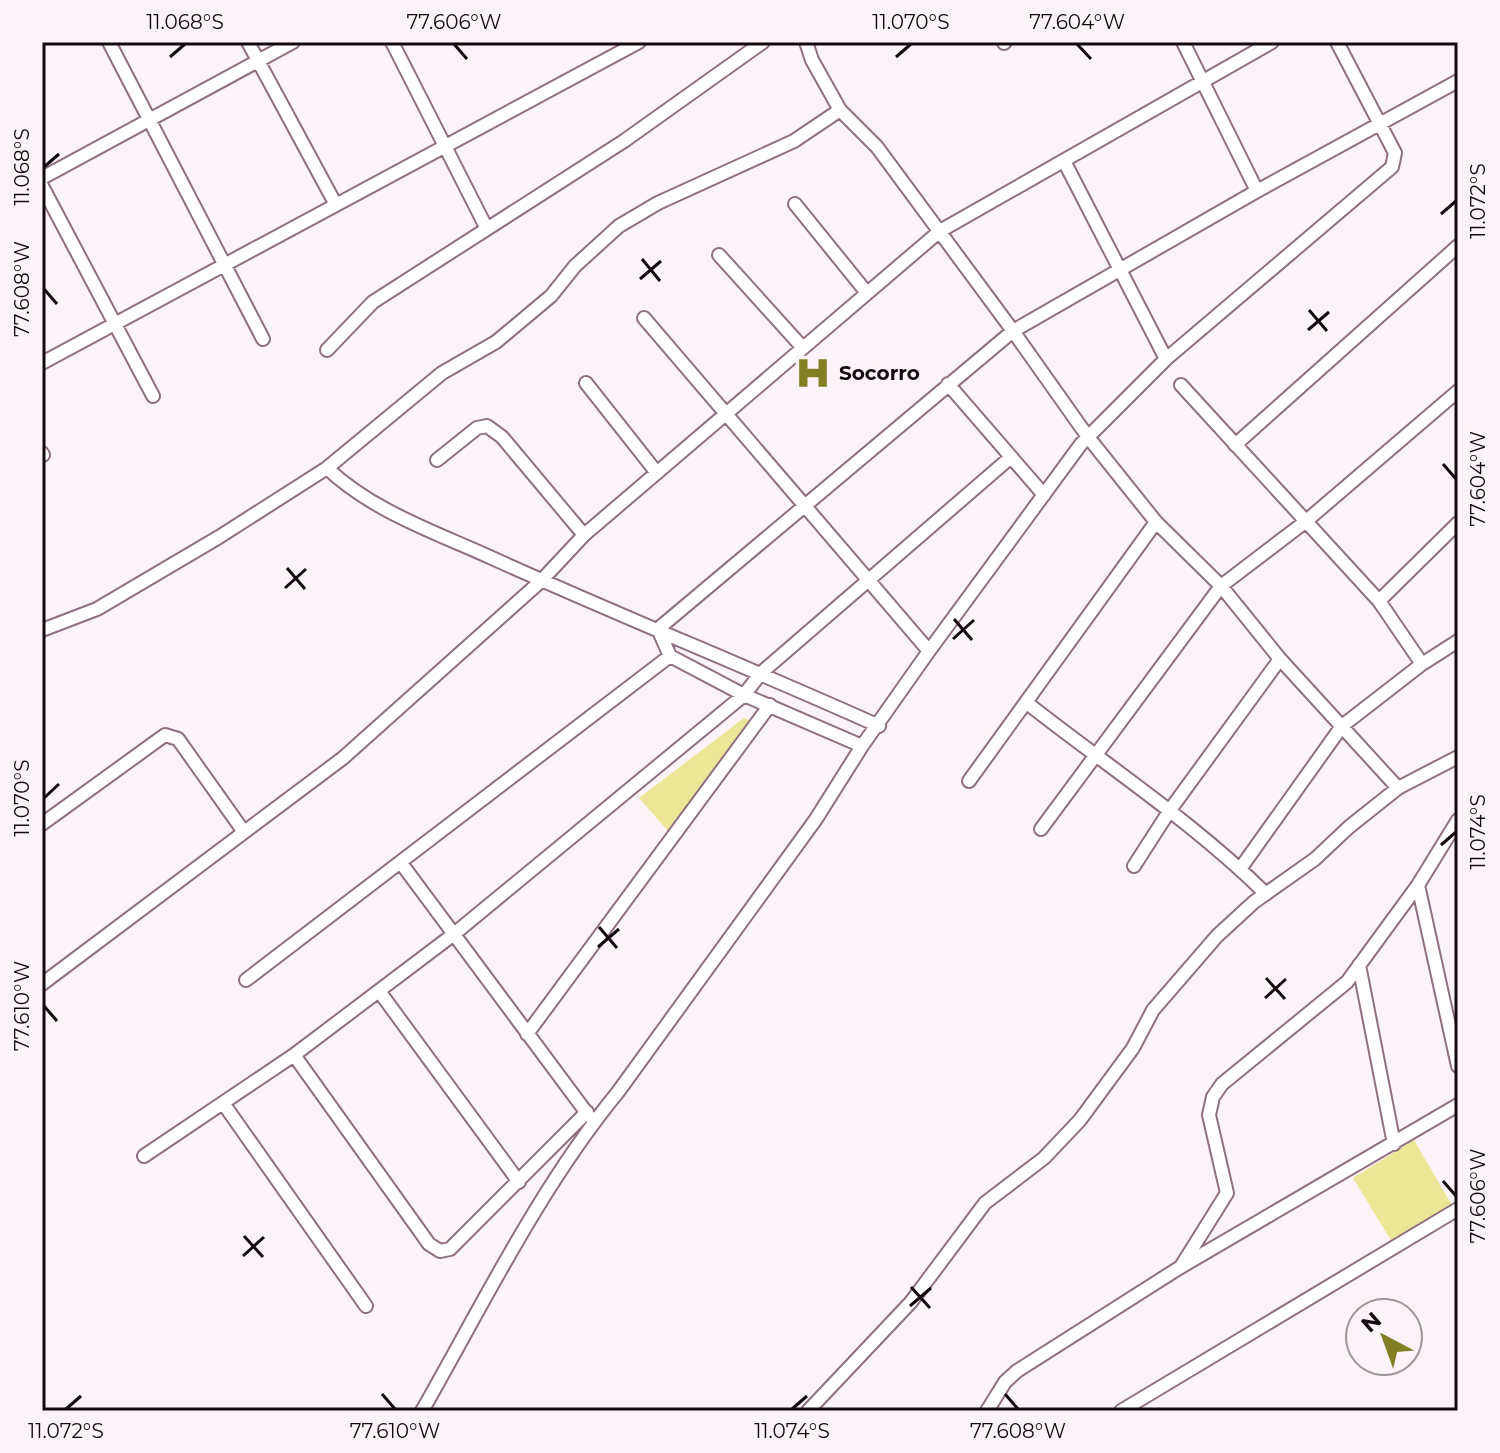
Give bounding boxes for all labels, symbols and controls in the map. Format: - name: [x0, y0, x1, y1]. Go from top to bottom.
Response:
- text: 11.068°S: [146, 10, 224, 34]
- text: 77.606°W: [407, 10, 501, 34]
- text: 11.070°S: [872, 10, 950, 34]
- text: 77.604°W: [1029, 10, 1125, 34]
- text: 11.068°S: [10, 128, 34, 206]
- text: 11.072°S: [1466, 163, 1490, 239]
- text: 77.608°W: [10, 241, 34, 337]
- hospital icon: Socorro: [794, 354, 832, 392]
- place label: Socorro: [839, 361, 920, 385]
- text: 77.604°W: [1466, 431, 1490, 527]
- text: 11.070°S: [10, 759, 34, 837]
- text: 11.074°S: [1466, 794, 1490, 870]
- text: 77.610°W: [10, 961, 34, 1051]
- text: 77.606°W: [1466, 1149, 1490, 1243]
- north arrow: [1344, 1297, 1424, 1377]
- text: N: [1356, 1306, 1387, 1338]
- text: 11.072°S: [28, 1419, 104, 1443]
- text: 77.610°W: [350, 1419, 440, 1443]
- text: 11.074°S: [754, 1419, 830, 1443]
- text: 77.608°W: [970, 1419, 1066, 1443]

